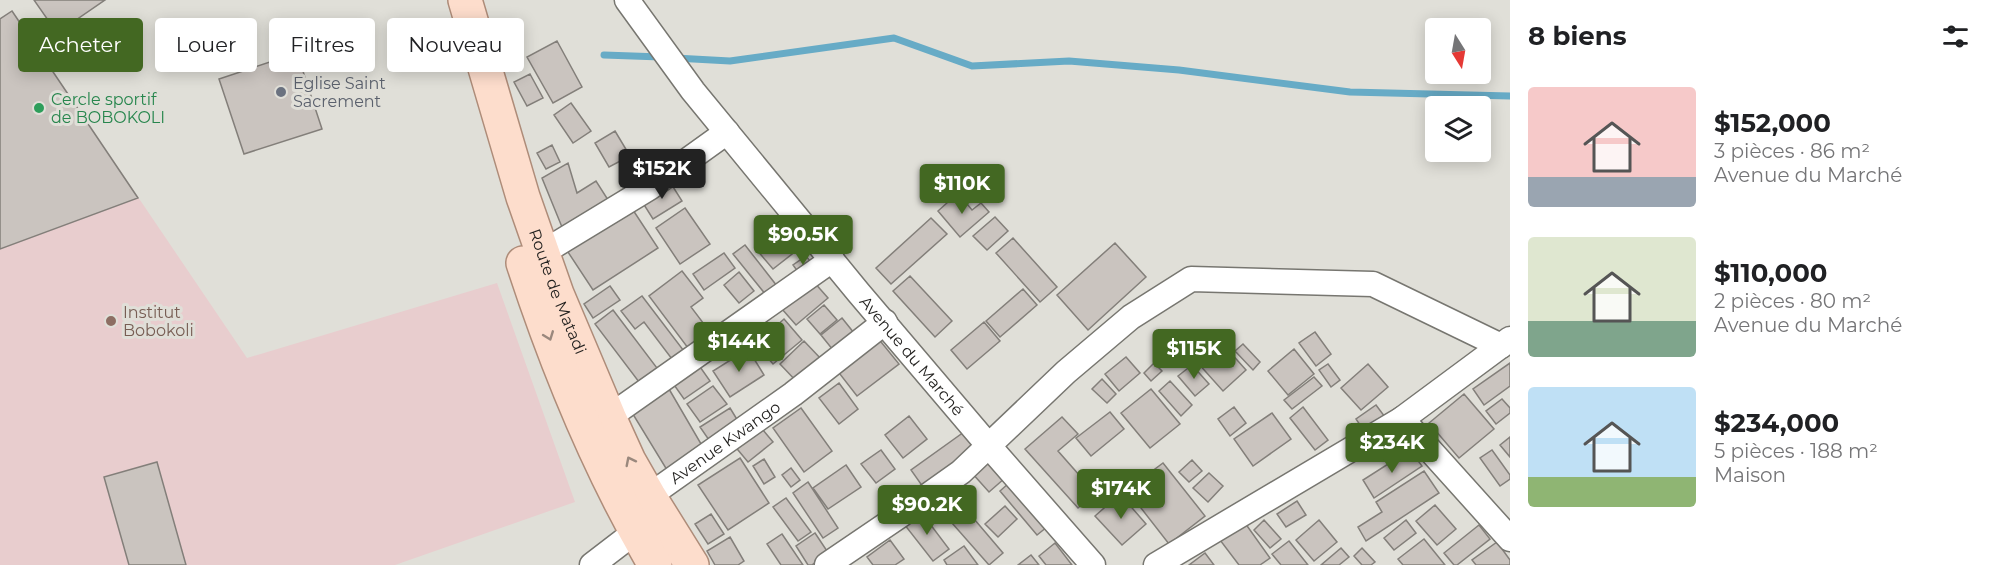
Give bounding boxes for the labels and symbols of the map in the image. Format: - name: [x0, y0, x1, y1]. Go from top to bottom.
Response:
- north arrow: [1425, 18, 1491, 84]
- place label: Eglise Saint Sacrement: [293, 74, 386, 111]
- marker: Eglise Saint Sacrement: [274, 85, 288, 99]
- place label: Cercle sportif de BOBOKOLI: [51, 90, 165, 127]
- marker: Cercle sportif de BOBOKOLI: [32, 101, 46, 115]
- pin: $152K: [620, 149, 704, 200]
- pin: $110K: [920, 164, 1004, 215]
- pin: $90.5K: [754, 215, 852, 266]
- street label: Route de Matadi: [525, 226, 591, 357]
- street label: Avenue du Marché: [856, 292, 968, 419]
- place label: Institut Bobokoli: [123, 303, 194, 340]
- marker: Institut Bobokoli: [104, 314, 118, 328]
- pin: $144K: [697, 322, 781, 373]
- pin: $115K: [1152, 329, 1236, 380]
- one-way arrow: [542, 330, 554, 341]
- street label: Avenue Kwango: [666, 397, 784, 488]
- pin: $234K: [1350, 423, 1434, 474]
- one-way arrow: [625, 456, 637, 467]
- pin: $174K: [1079, 469, 1163, 520]
- pin: $90.2K: [878, 485, 976, 536]

